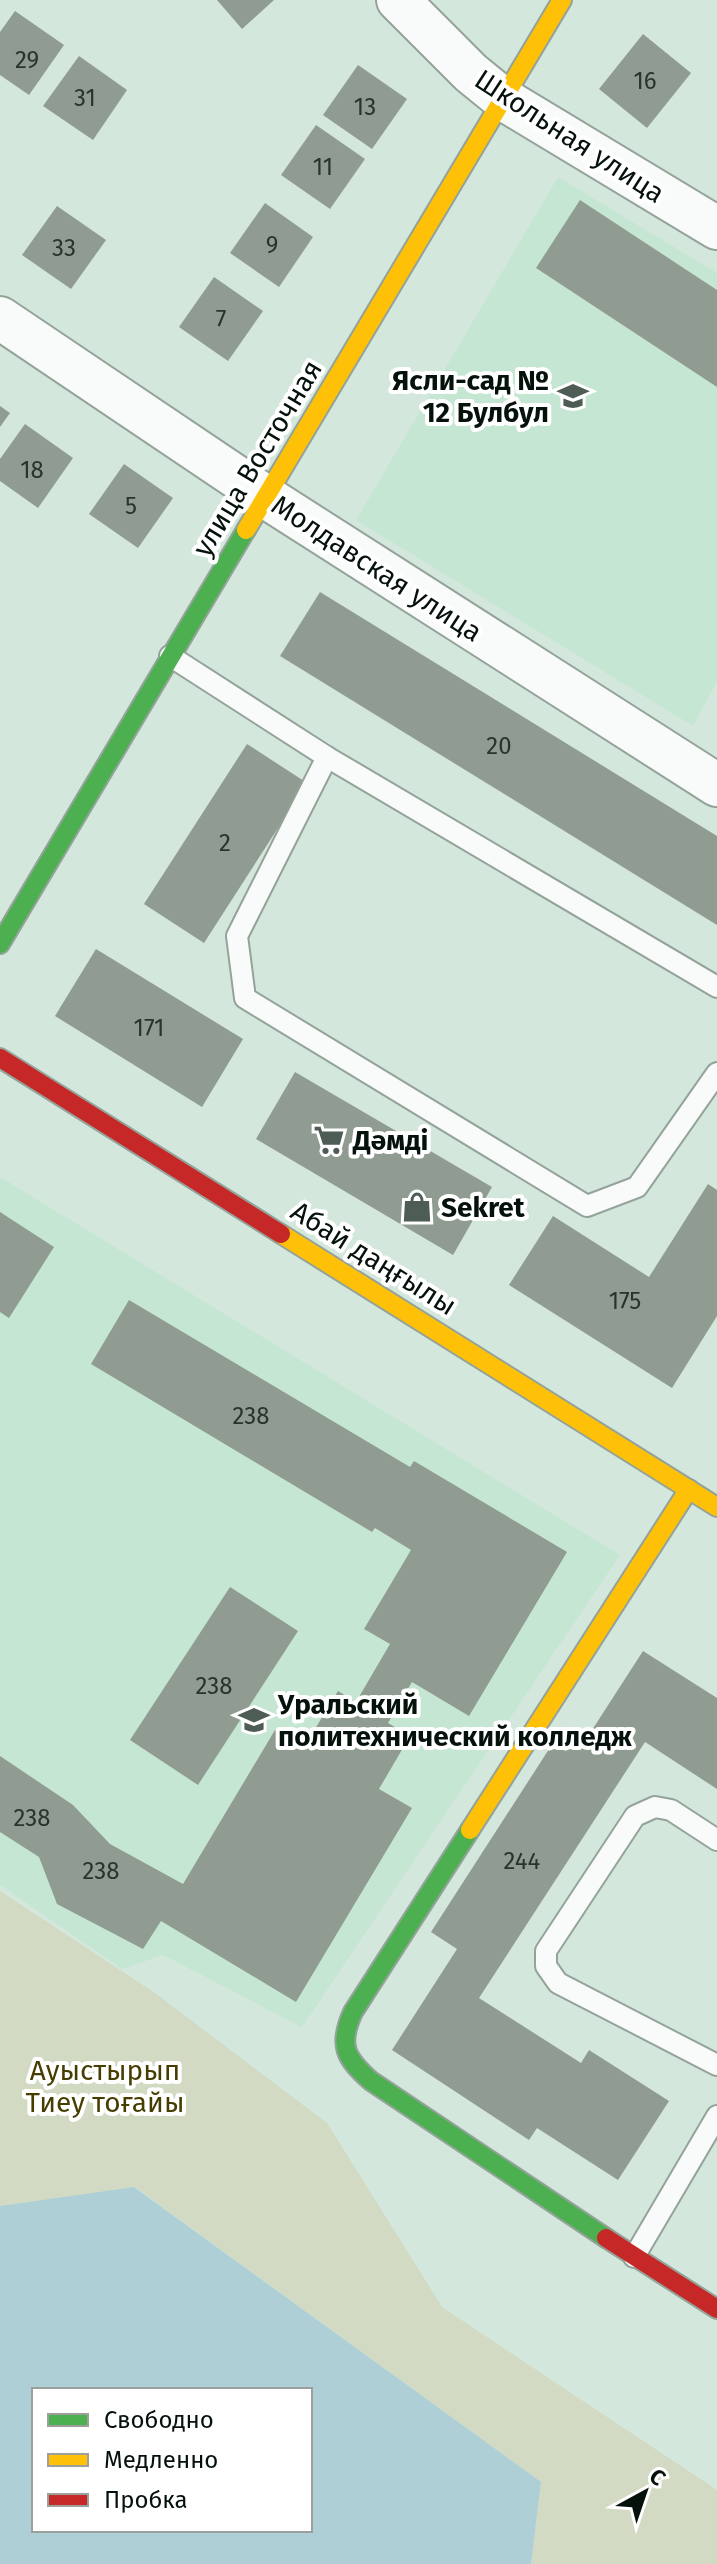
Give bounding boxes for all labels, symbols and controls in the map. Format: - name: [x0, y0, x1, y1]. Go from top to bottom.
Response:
- house number: 29: [15, 46, 39, 74]
- street label: Школьная улица: [469, 63, 671, 210]
- house number: 16: [633, 67, 657, 95]
- house number: 31: [74, 84, 96, 112]
- house number: 13: [354, 93, 376, 121]
- house number: 11: [313, 153, 333, 181]
- house number: 9: [266, 231, 278, 259]
- house number: 33: [52, 234, 76, 262]
- house number: 7: [216, 305, 226, 333]
- street label: улица Восточная: [186, 354, 329, 562]
- place label: Ясли-сад № 12 Булбул: [392, 364, 549, 429]
- school or university icon: Ясли-сад № 12 Булбул: [556, 379, 590, 413]
- house number: 18: [20, 456, 44, 484]
- street label: Молдавская улица: [265, 488, 488, 649]
- house number: 5: [125, 492, 137, 520]
- house number: 20: [486, 732, 512, 760]
- house number: 2: [219, 829, 231, 857]
- house number: 171: [133, 1014, 165, 1042]
- supermarket icon: Дəмді: [312, 1123, 346, 1157]
- place label: Дəмді: [352, 1124, 428, 1157]
- shop icon: Sekret: [400, 1190, 434, 1224]
- place label: Sekret: [441, 1191, 526, 1224]
- street label: Абай даңғылы: [285, 1194, 462, 1322]
- house number: 175: [609, 1287, 641, 1315]
- house number: 238: [233, 1402, 269, 1430]
- house number: 238: [196, 1672, 232, 1700]
- place label: Уральский политехнический колледж: [277, 1688, 633, 1753]
- school or university icon: Уральский политехнический колледж: [237, 1703, 271, 1737]
- house number: 238: [14, 1804, 50, 1832]
- house number: 244: [504, 1847, 541, 1875]
- house number: 238: [83, 1857, 119, 1885]
- park label: Ауыстырып Тиеу тоғайы: [26, 2054, 184, 2119]
- legend: [32, 2388, 312, 2532]
- text: Свободно: [104, 2406, 214, 2434]
- text: Медленно: [104, 2446, 218, 2474]
- north arrow: [605, 2452, 685, 2532]
- text: С: [644, 2463, 671, 2492]
- text: Пробка: [104, 2486, 188, 2514]

